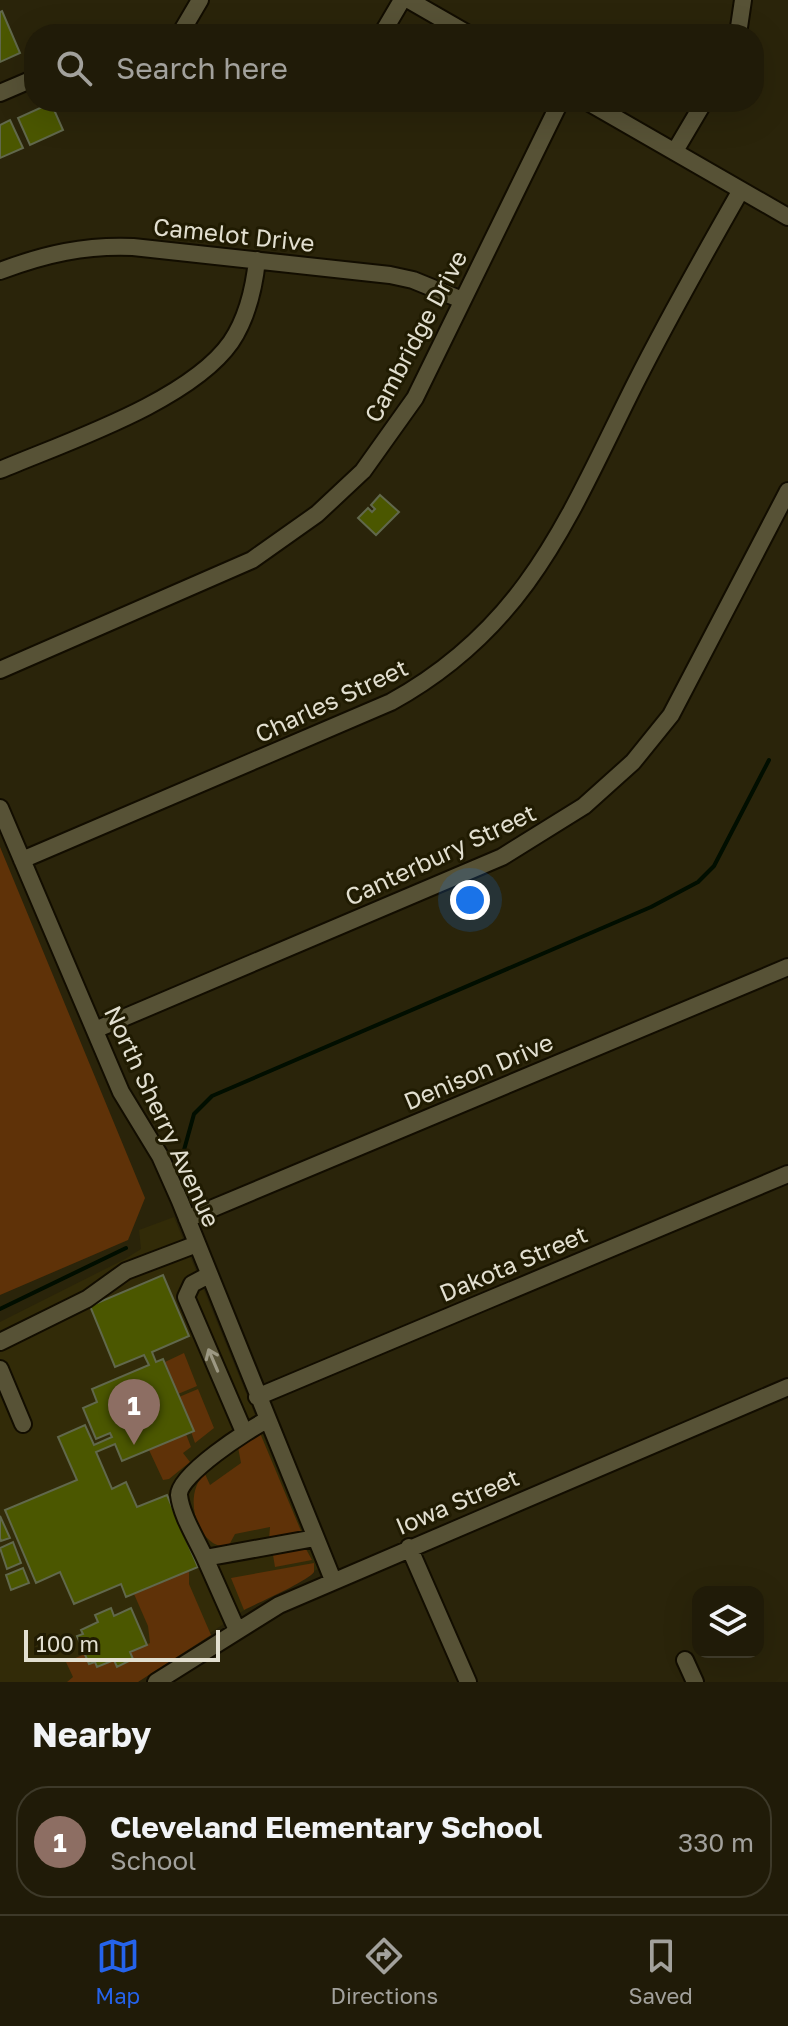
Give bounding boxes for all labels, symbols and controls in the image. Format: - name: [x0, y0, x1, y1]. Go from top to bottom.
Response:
- search box: [24, 24, 764, 112]
- icon: search: [52, 46, 96, 90]
- text: Search here: [116, 50, 288, 86]
- street label: Camelot Drive: [152, 211, 316, 257]
- street label: Cambridge Drive: [357, 245, 473, 427]
- street label: Charles Street: [250, 652, 412, 748]
- street label: Canterbury Street: [340, 797, 540, 911]
- your location: [450, 880, 490, 920]
- street label: North Sherry Avenue: [99, 1001, 227, 1231]
- street label: Denison Drive: [399, 1027, 557, 1115]
- street label: Dakota Street: [435, 1219, 591, 1307]
- one-way arrow: [205, 1348, 220, 1373]
- pin: 1: [108, 1379, 160, 1445]
- street label: Iowa Street: [391, 1462, 523, 1540]
- map controls: [692, 1586, 764, 1658]
- button: layers: [692, 1586, 764, 1658]
- scale bar: [24, 1626, 220, 1662]
- text: 100 m: [36, 1630, 99, 1657]
- text: Nearby: [32, 1714, 152, 1754]
- text: Cleveland Elementary School: [110, 1809, 542, 1845]
- text: 1: [53, 1827, 67, 1858]
- text: 330 m: [678, 1827, 754, 1858]
- text: School: [110, 1845, 196, 1876]
- tab: Map: [95, 1934, 140, 2009]
- tab: Directions: [331, 1934, 438, 2009]
- tab: Saved: [629, 1934, 693, 2009]

